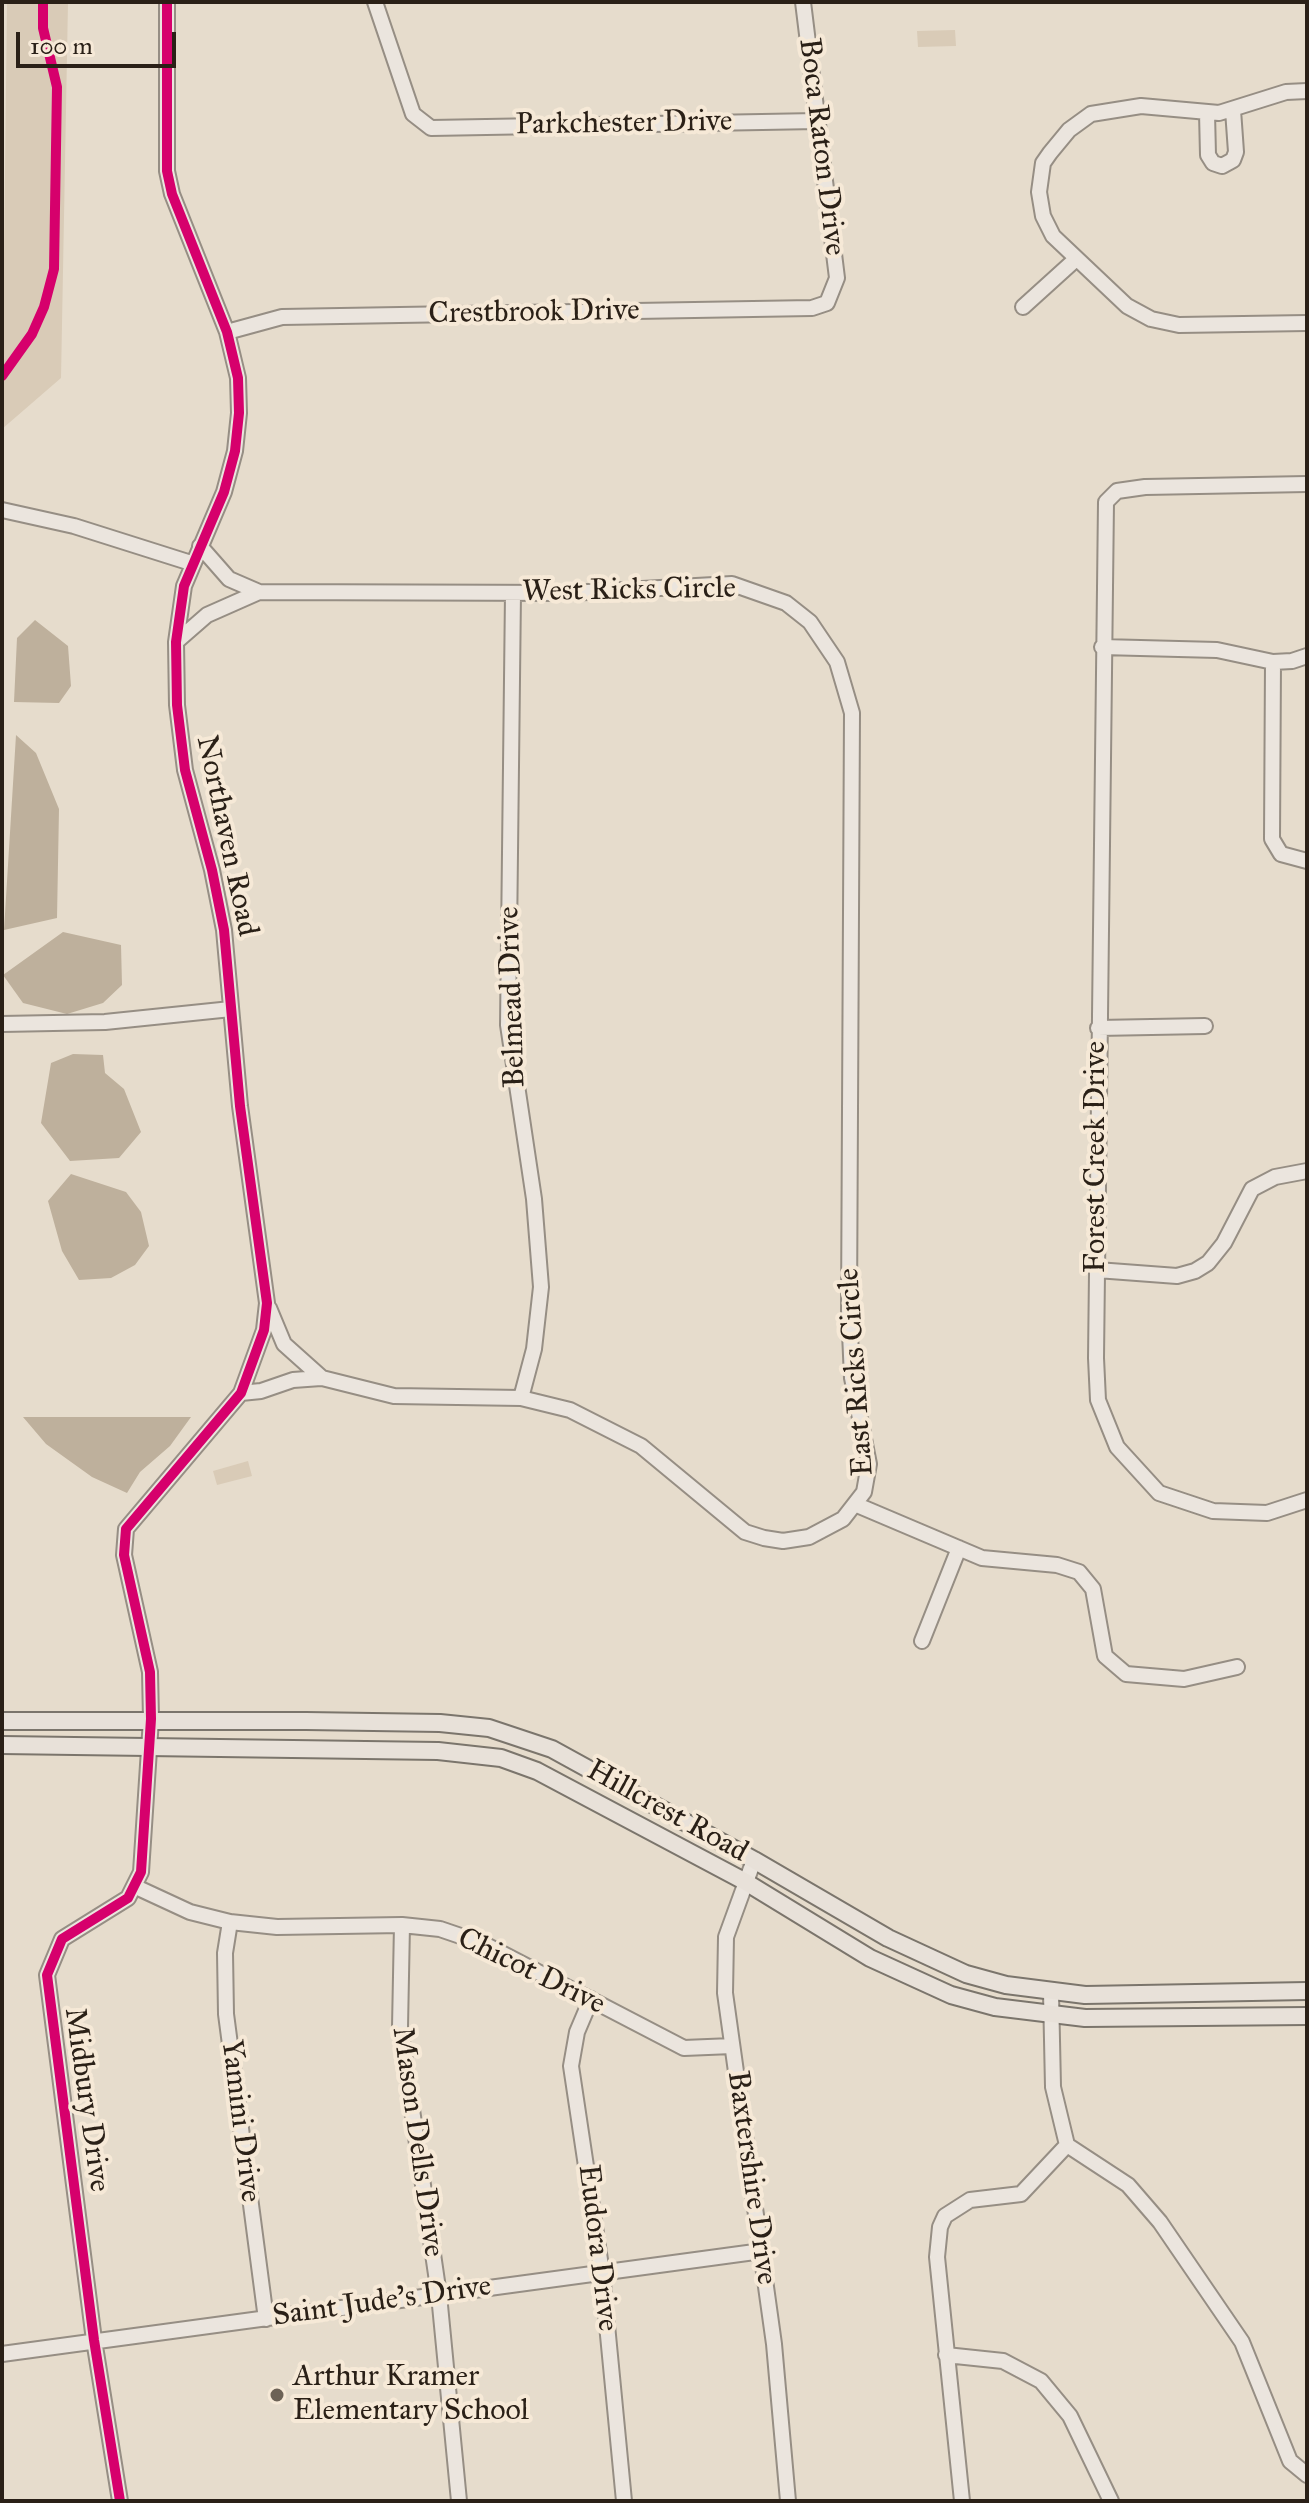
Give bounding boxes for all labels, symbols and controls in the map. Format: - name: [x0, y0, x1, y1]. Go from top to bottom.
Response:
- scale bar: [20, 16, 180, 66]
- text: 100 m: [30, 31, 93, 61]
- street label: Boca Raton Drive: [790, 36, 852, 258]
- street label: Parkchester Drive: [515, 104, 733, 144]
- street label: Crestbrook Drive: [428, 293, 640, 333]
- street label: West Ricks Circle: [522, 571, 736, 611]
- street label: Northaven Road: [187, 732, 265, 940]
- street label: Belmead Drive: [492, 906, 534, 1088]
- street label: Forest Creek Drive: [1079, 1041, 1115, 1273]
- street label: East Ricks Circle: [832, 1267, 882, 1477]
- street label: Hillcrest Road: [580, 1753, 754, 1871]
- street label: Chicot Drive: [451, 1921, 611, 2023]
- street label: Midbury Drive: [55, 2006, 117, 2194]
- street label: Mason Dells Drive: [383, 2025, 451, 2259]
- street label: Yamini Drive: [212, 2038, 268, 2204]
- street label: Baxtershire Drive: [718, 2069, 784, 2287]
- street label: Eudora Drive: [569, 2163, 625, 2333]
- street label: Saint Jude's Drive: [270, 2269, 494, 2335]
- place label: Arthur Kramer Elementary School: [293, 2360, 529, 2430]
- marker: Arthur Kramer Elementary School: [268, 2386, 286, 2404]

